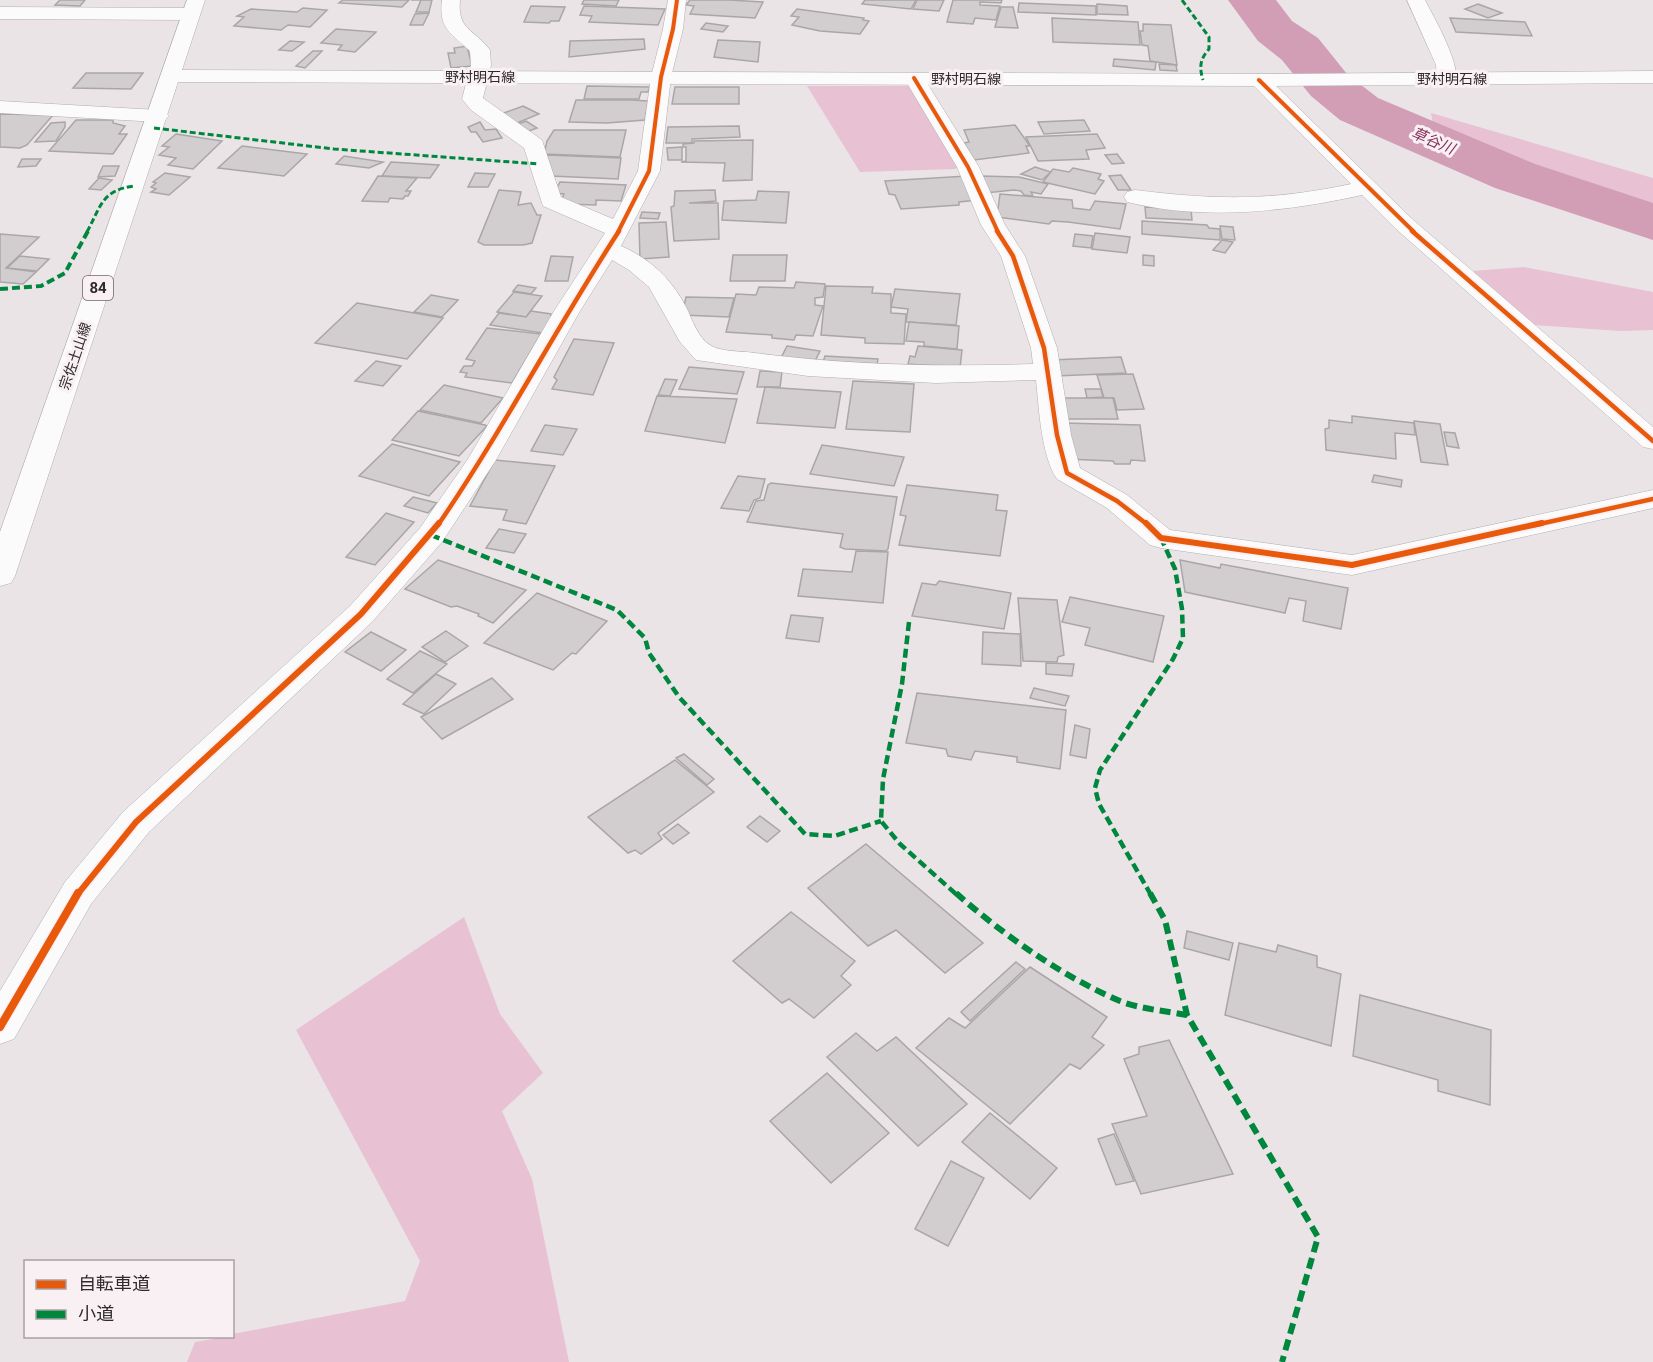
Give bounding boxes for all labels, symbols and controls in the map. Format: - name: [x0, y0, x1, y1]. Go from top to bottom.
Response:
- street label: 野村明石線: [445, 69, 515, 85]
- street label: 野村明石線: [931, 71, 1001, 87]
- street label: 野村明石線: [1417, 71, 1487, 87]
- water label: 草谷川: [1409, 124, 1459, 159]
- road number: 84: [83, 276, 113, 300]
- street label: 宗佐土山線: [56, 320, 94, 392]
- legend: [24, 1260, 234, 1338]
- text: 自転車道: [78, 1273, 150, 1294]
- text: 小道: [78, 1303, 114, 1324]

